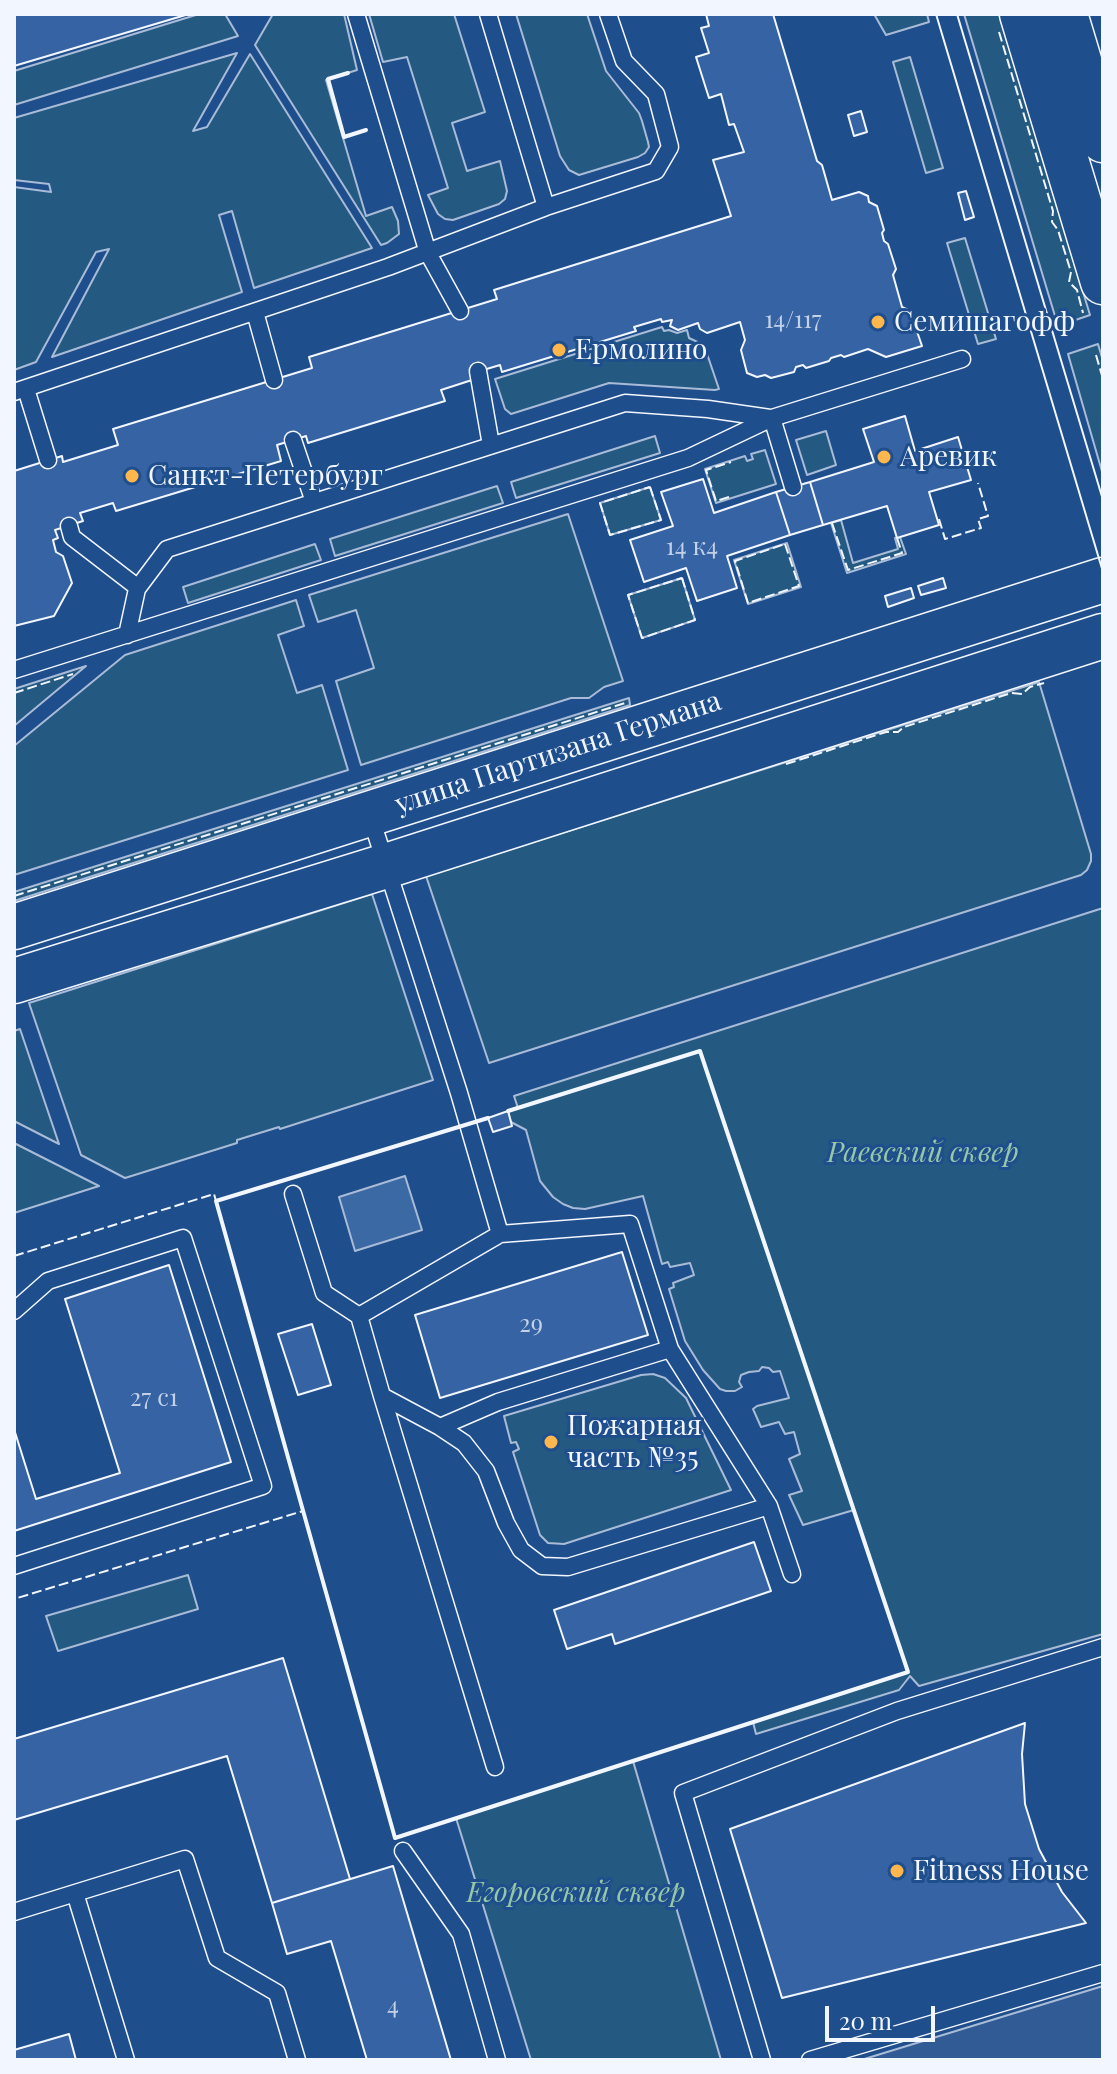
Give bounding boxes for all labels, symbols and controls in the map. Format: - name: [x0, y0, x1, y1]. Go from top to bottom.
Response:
- place label: Семишагофф: [894, 305, 1075, 339]
- house number: 14/117: [764, 307, 822, 335]
- marker: Семишагофф: [869, 313, 887, 331]
- place label: Ермолино: [575, 333, 707, 367]
- marker: Ермолино: [550, 341, 568, 359]
- place label: Аревик: [900, 440, 997, 474]
- marker: Аревик: [875, 448, 893, 466]
- place label: Санкт-Петербург: [148, 459, 383, 493]
- marker: Санкт-Петербург: [123, 467, 141, 485]
- house number: 14 к4: [666, 534, 718, 562]
- street label: улица Партизана Германа: [391, 684, 725, 822]
- park label: Раевский сквер: [827, 1136, 1019, 1170]
- house number: 29: [519, 1311, 543, 1339]
- house number: 27 с1: [130, 1385, 178, 1413]
- place label: Пожарная часть №35: [567, 1409, 702, 1475]
- marker: Пожарная часть №35: [542, 1433, 560, 1451]
- place label: Fitness House: [913, 1854, 1089, 1888]
- marker: Fitness House: [888, 1862, 906, 1880]
- park label: Егоровский сквер: [467, 1876, 685, 1910]
- scale bar: [829, 1990, 939, 2040]
- house number: 4: [387, 1993, 399, 2021]
- text: 20 m: [839, 2004, 892, 2036]

